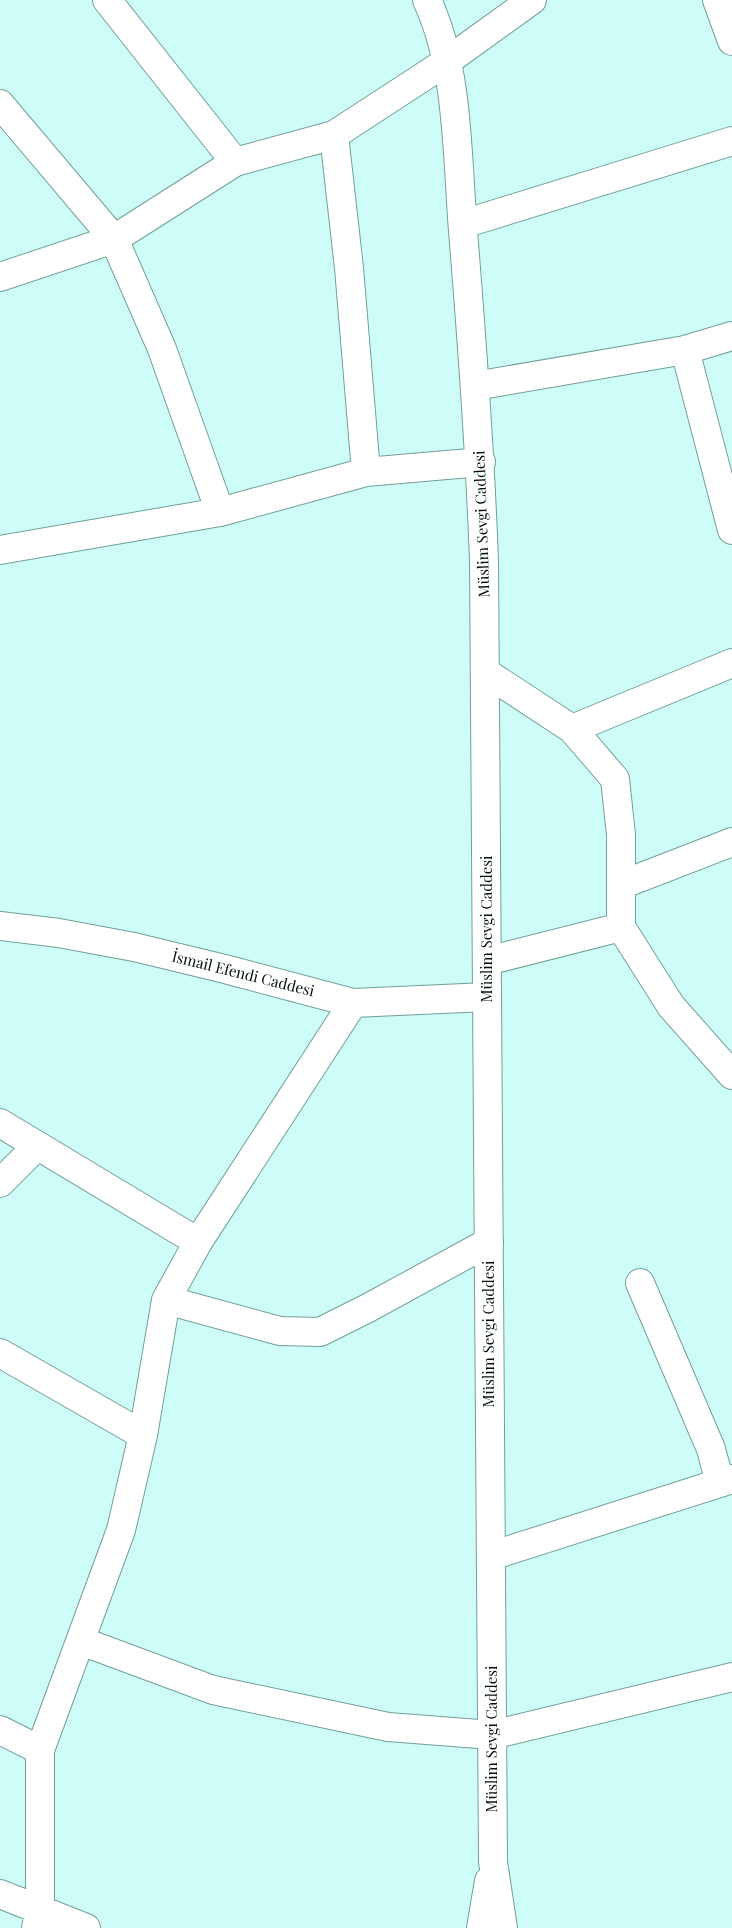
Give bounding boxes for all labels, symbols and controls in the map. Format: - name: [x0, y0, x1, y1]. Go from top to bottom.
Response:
- street label: Müslim Sevgi Caddesi: [468, 450, 494, 598]
- street label: Müslim Sevgi Caddesi: [476, 855, 496, 1002]
- street label: İsmail Efendi Caddesi: [170, 946, 317, 1001]
- street label: Müslim Sevgi Caddesi: [478, 1260, 498, 1407]
- street label: Müslim Sevgi Caddesi: [481, 1665, 501, 1812]

